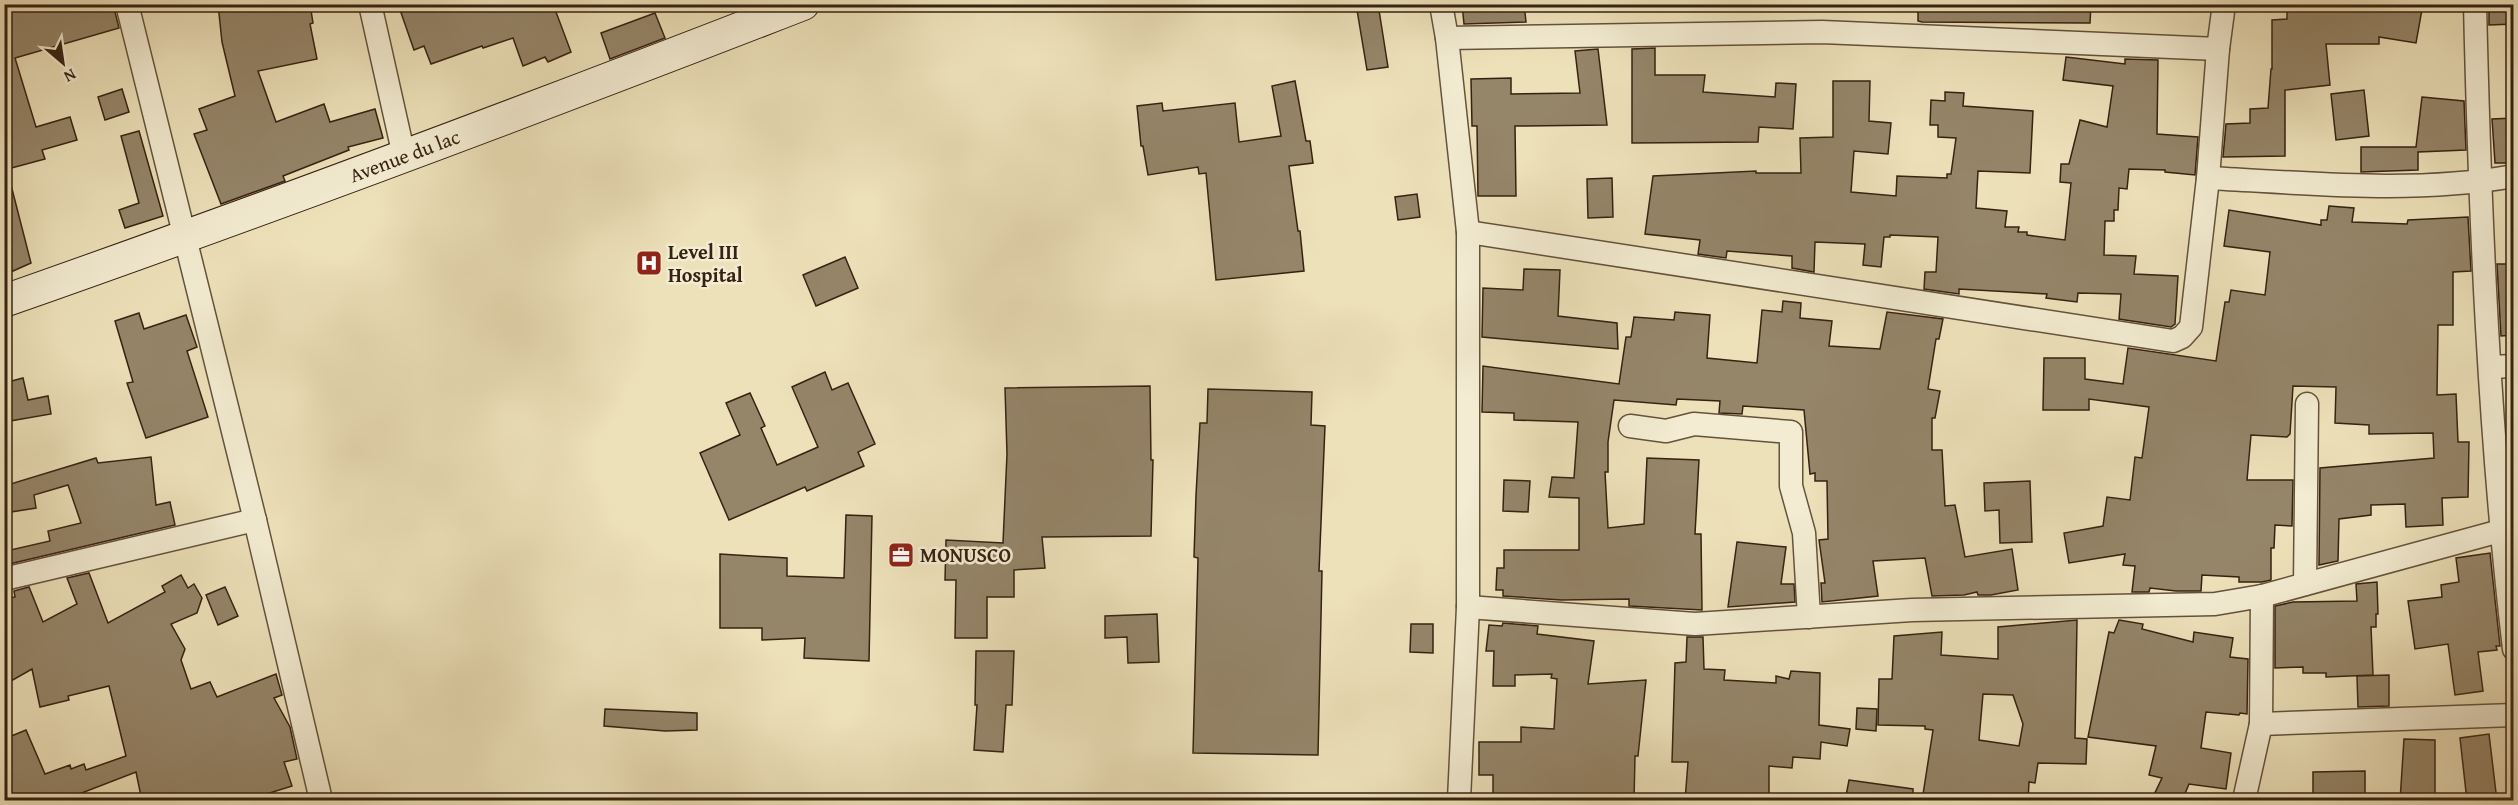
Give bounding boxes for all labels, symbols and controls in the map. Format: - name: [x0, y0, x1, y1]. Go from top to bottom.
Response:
- north arrow: [33, 33, 93, 93]
- text: N: [60, 63, 81, 89]
- street label: Avenue du lac: [345, 122, 464, 189]
- place label: Level III Hospital: [668, 237, 743, 289]
- hospital icon: Level III Hospital: [634, 248, 664, 278]
- office icon: MONUSCO: [886, 540, 916, 570]
- place label: MONUSCO: [920, 540, 1011, 569]

